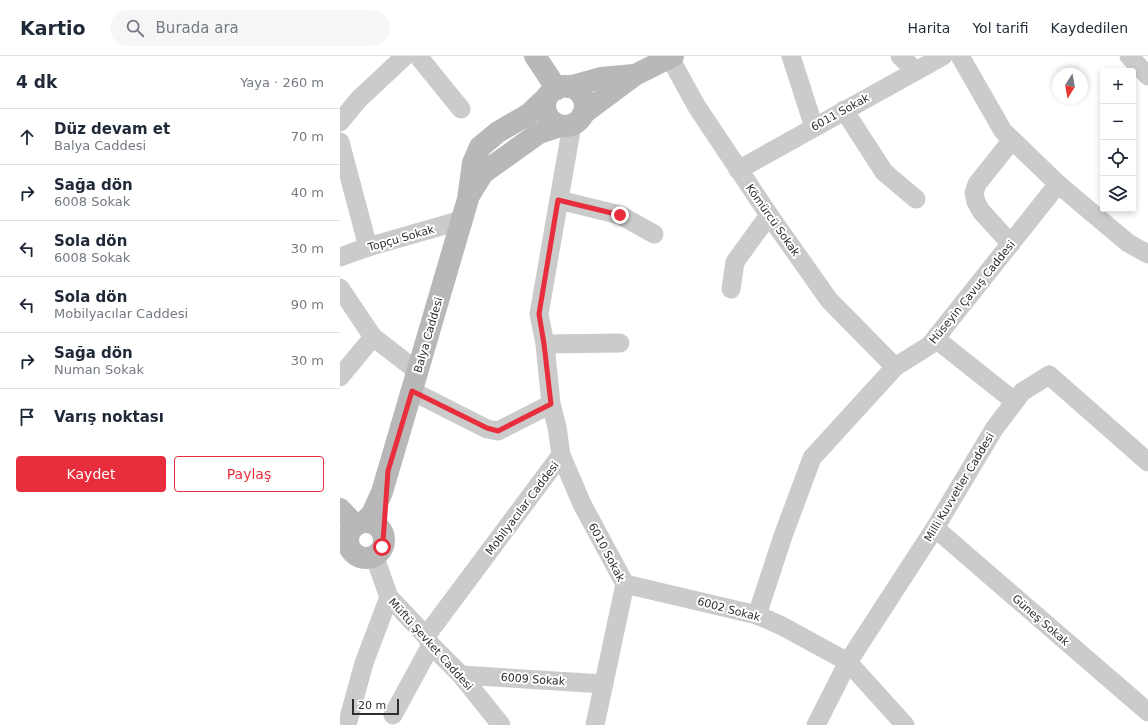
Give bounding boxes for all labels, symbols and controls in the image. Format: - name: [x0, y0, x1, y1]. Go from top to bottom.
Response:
- search box: [110, 10, 390, 46]
- text: Kartio: [20, 17, 86, 39]
- icon: search: [124, 17, 146, 39]
- text: Burada ara: [156, 19, 239, 37]
- text: Harita: [908, 20, 950, 36]
- text: Yol tarifi: [972, 20, 1029, 36]
- text: Kaydedilen: [1051, 20, 1128, 36]
- north arrow: [1052, 68, 1088, 104]
- map controls: [1100, 68, 1136, 212]
- button: +: [1100, 68, 1136, 104]
- text: 4 dk: [16, 72, 57, 92]
- text: Yaya · 260 m: [240, 75, 324, 90]
- street label: 6011 Sokak: [809, 91, 872, 134]
- button: −: [1100, 104, 1136, 140]
- text: Düz devam et: [54, 120, 170, 138]
- icon: ahead: [16, 126, 38, 148]
- text: 70 m: [291, 129, 324, 144]
- text: Balya Caddesi: [54, 138, 146, 153]
- button: locate: [1100, 140, 1136, 176]
- text: Sağa dön: [54, 176, 133, 194]
- button: layers: [1100, 176, 1136, 212]
- icon: right: [16, 182, 38, 204]
- street label: Kömürcü Sokak: [743, 182, 803, 259]
- text: 40 m: [291, 185, 324, 200]
- text: 6008 Sokak: [54, 194, 130, 209]
- route end: [611, 206, 629, 224]
- street label: Topçu Sokak: [366, 223, 436, 254]
- text: Sola dön: [54, 232, 127, 250]
- icon: left: [16, 238, 38, 260]
- street label: Hüseyin Çavuş Caddesi: [927, 238, 1018, 346]
- text: 30 m: [291, 241, 324, 256]
- text: 6008 Sokak: [54, 250, 130, 265]
- text: Sola dön: [54, 288, 127, 306]
- icon: left: [16, 294, 38, 316]
- street label: Balya Caddesi: [411, 296, 445, 374]
- text: 90 m: [291, 297, 324, 312]
- text: Mobilyacılar Caddesi: [54, 306, 188, 321]
- text: Sağa dön: [54, 344, 133, 362]
- icon: right: [16, 350, 38, 372]
- text: 30 m: [291, 353, 324, 368]
- text: Numan Sokak: [54, 362, 144, 377]
- icon: arrive: [16, 406, 38, 428]
- text: Varış noktası: [54, 408, 164, 426]
- street label: Milli Kuvvetler Caddesi: [922, 430, 997, 544]
- button: Kaydet: [16, 456, 166, 492]
- button: Paylaş: [174, 456, 324, 492]
- street label: Mobilyacılar Caddesi: [483, 459, 562, 558]
- street label: 6010 Sokak: [586, 521, 628, 584]
- route start: [373, 538, 391, 556]
- street label: Güneş Sokak: [1009, 592, 1072, 649]
- street label: 6002 Sokak: [696, 595, 762, 624]
- street label: Müftü Şevket Caddesi: [386, 596, 476, 693]
- street label: 6009 Sokak: [500, 671, 566, 688]
- scale bar: [352, 697, 399, 716]
- text: 20 m: [358, 699, 386, 712]

